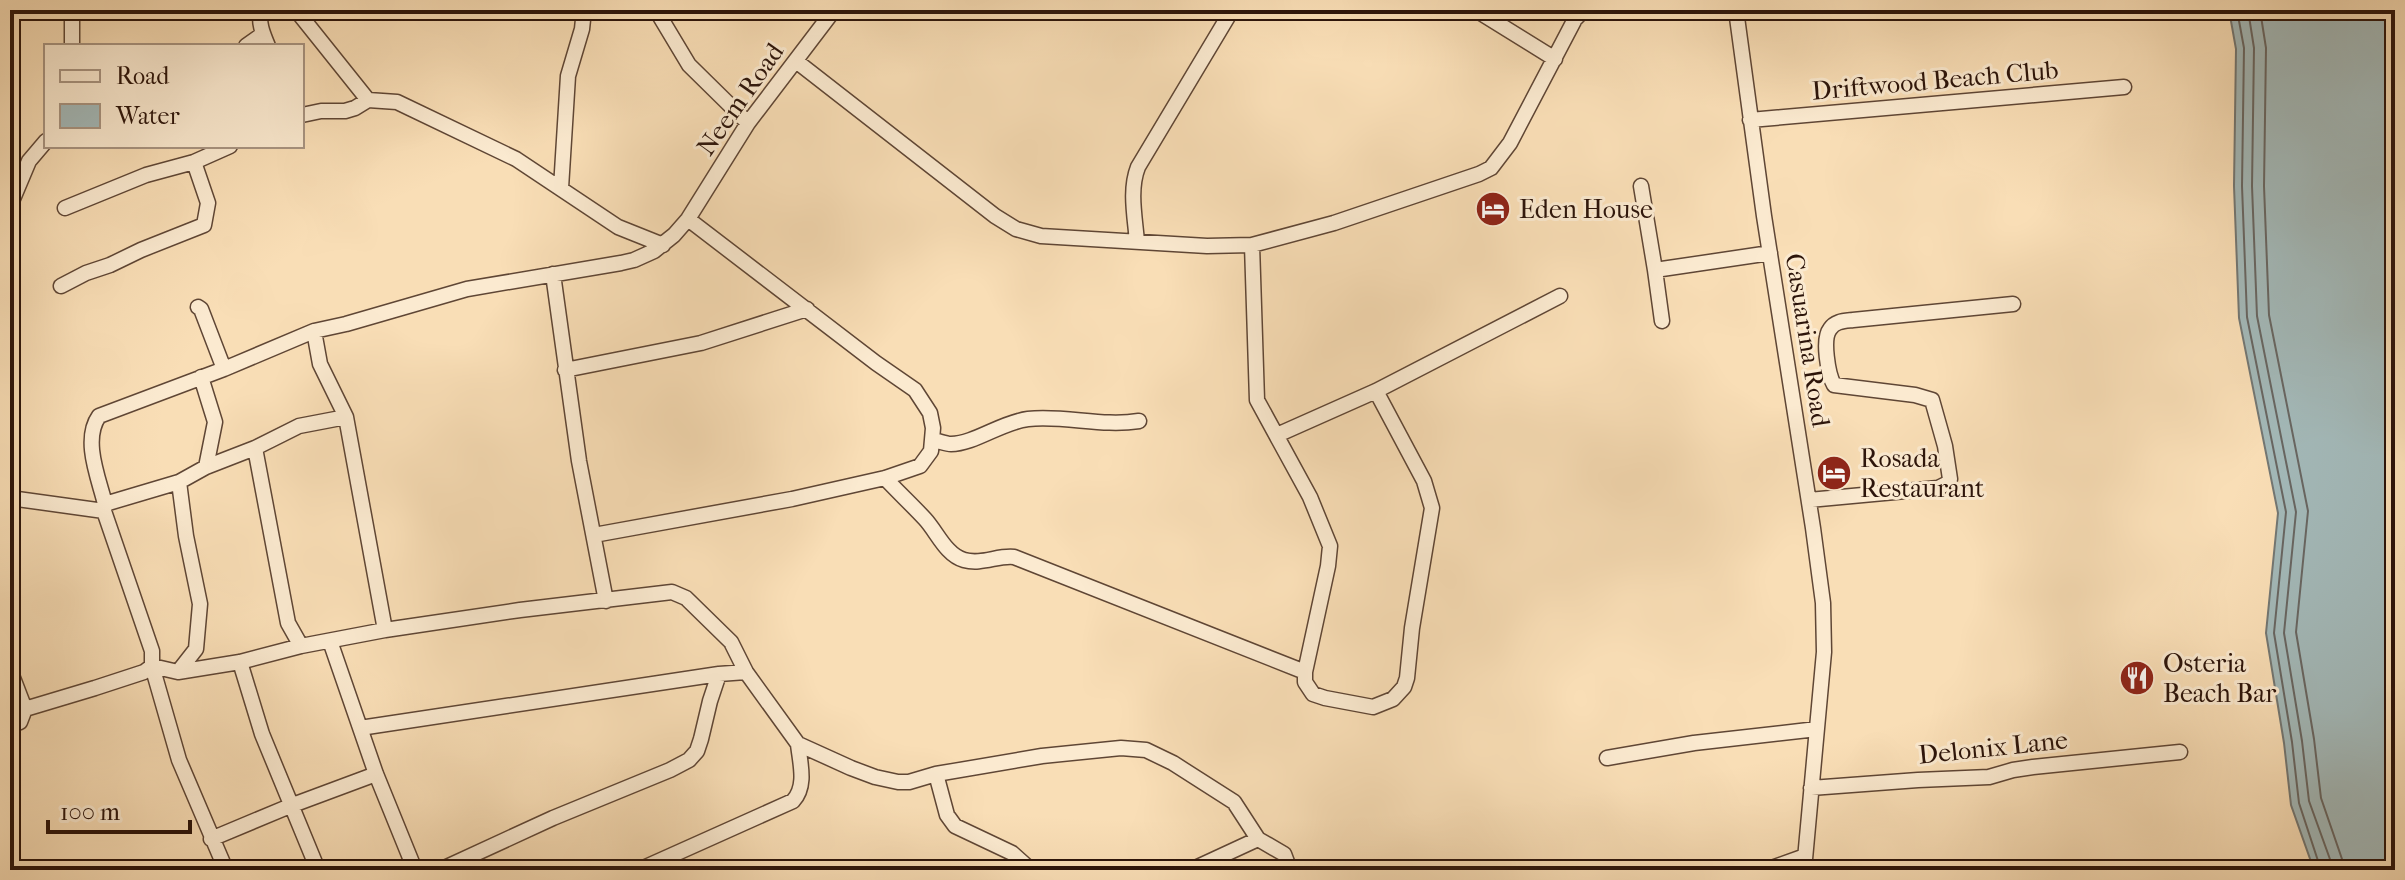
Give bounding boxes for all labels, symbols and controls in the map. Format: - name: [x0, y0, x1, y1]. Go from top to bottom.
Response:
- street label: Neem Road: [690, 36, 791, 161]
- legend: [44, 44, 304, 148]
- street label: Driftwood Beach Club: [1810, 54, 2060, 107]
- text: Road: [116, 62, 170, 90]
- text: Water: [115, 102, 180, 130]
- hotel icon: Eden House: [1474, 190, 1512, 228]
- place label: Eden House: [1519, 194, 1653, 225]
- street label: Casuarina Road: [1778, 251, 1837, 430]
- place label: Rosada Restaurant: [1860, 443, 1985, 504]
- hotel icon: Rosada Restaurant: [1815, 454, 1853, 492]
- place label: Osteria Beach Bar: [2163, 648, 2276, 709]
- restaurant icon: Osteria Beach Bar: [2118, 659, 2156, 697]
- street label: Delonix Lane: [1917, 724, 2069, 771]
- scale bar: [48, 784, 190, 834]
- text: 100 m: [60, 798, 120, 826]

